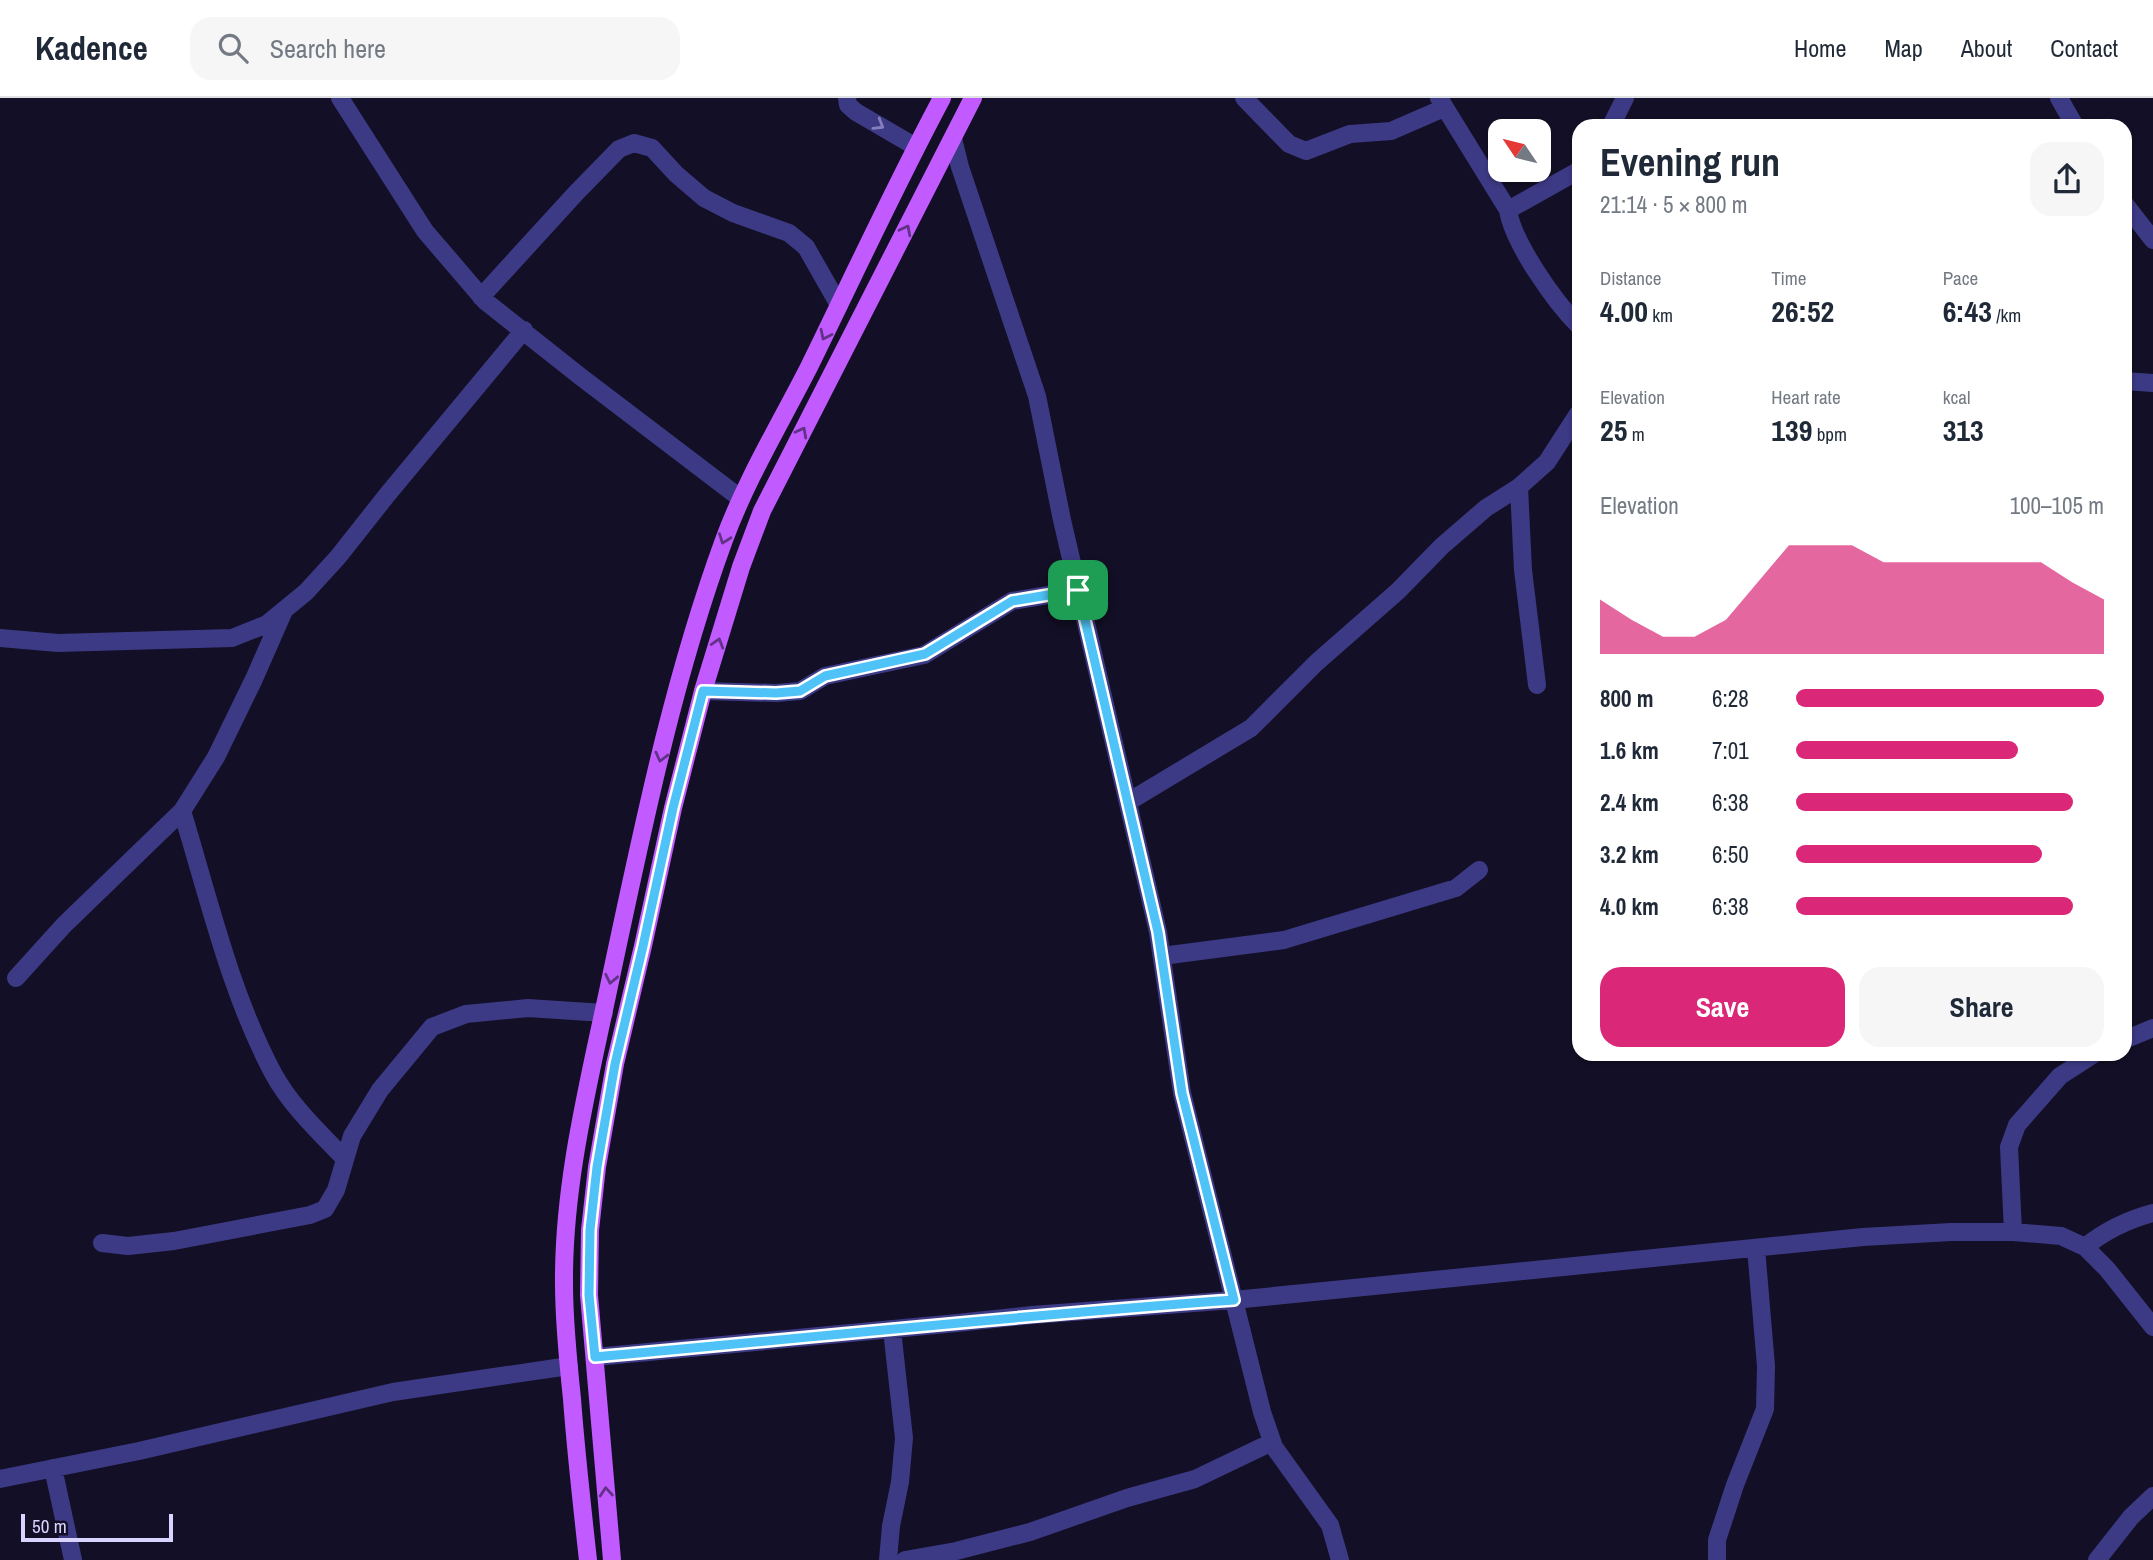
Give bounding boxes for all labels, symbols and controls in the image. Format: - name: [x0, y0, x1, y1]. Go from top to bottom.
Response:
- search box: [190, 17, 680, 80]
- text: Kadence: [35, 26, 148, 70]
- icon: search: [214, 29, 252, 67]
- text: Search here: [270, 31, 386, 66]
- text: Home: [1794, 32, 1846, 64]
- text: Map: [1884, 32, 1923, 64]
- text: About: [1961, 32, 2012, 64]
- text: Contact: [2050, 32, 2118, 64]
- one-way arrow: [871, 117, 884, 130]
- north arrow: [1488, 119, 1550, 182]
- map controls: [1488, 119, 1551, 182]
- text: Evening run: [1600, 137, 1780, 188]
- button: share: [2030, 142, 2104, 216]
- text: 21:14 · 5 × 800 m: [1600, 189, 1747, 220]
- one-way arrow: [897, 225, 911, 237]
- text: Distance: [1600, 265, 1661, 291]
- text: Time: [1771, 265, 1806, 291]
- text: Pace: [1943, 265, 1978, 291]
- text: 4.00: [1600, 291, 1648, 331]
- text: 26:52: [1771, 291, 1834, 331]
- text: 6:43: [1943, 291, 1992, 331]
- text: km: [1648, 302, 1673, 328]
- text: /km: [1992, 302, 2021, 328]
- one-way arrow: [819, 328, 833, 340]
- text: Elevation: [1600, 384, 1665, 410]
- text: Heart rate: [1771, 384, 1841, 410]
- text: kcal: [1943, 384, 1970, 410]
- text: 25: [1600, 410, 1627, 450]
- text: 139: [1771, 410, 1812, 450]
- text: 313: [1943, 410, 1984, 450]
- text: m: [1627, 421, 1645, 447]
- text: bpm: [1812, 421, 1847, 447]
- one-way arrow: [794, 427, 807, 439]
- text: Elevation: [1600, 490, 1679, 521]
- text: 100–105 m: [2010, 490, 2104, 521]
- one-way arrow: [719, 532, 733, 544]
- pin: [1048, 560, 1108, 620]
- icon: arrive: [1059, 571, 1097, 609]
- one-way arrow: [709, 637, 724, 649]
- text: 800 m: [1600, 683, 1653, 714]
- text: 6:28: [1712, 683, 1749, 714]
- text: 1.6 km: [1600, 735, 1659, 766]
- text: 7:01: [1712, 735, 1749, 766]
- one-way arrow: [655, 751, 669, 763]
- text: 2.4 km: [1600, 787, 1659, 818]
- text: 6:38: [1712, 787, 1749, 818]
- text: 3.2 km: [1600, 839, 1659, 870]
- text: 6:50: [1712, 839, 1749, 870]
- text: 4.0 km: [1600, 891, 1659, 922]
- text: 6:38: [1712, 891, 1749, 922]
- button: Save: [1600, 967, 1845, 1047]
- button: Share: [1859, 967, 2104, 1047]
- one-way arrow: [604, 973, 619, 985]
- one-way arrow: [598, 1486, 613, 1498]
- scale bar: [21, 1511, 173, 1543]
- text: 50 m: [32, 1513, 67, 1539]

